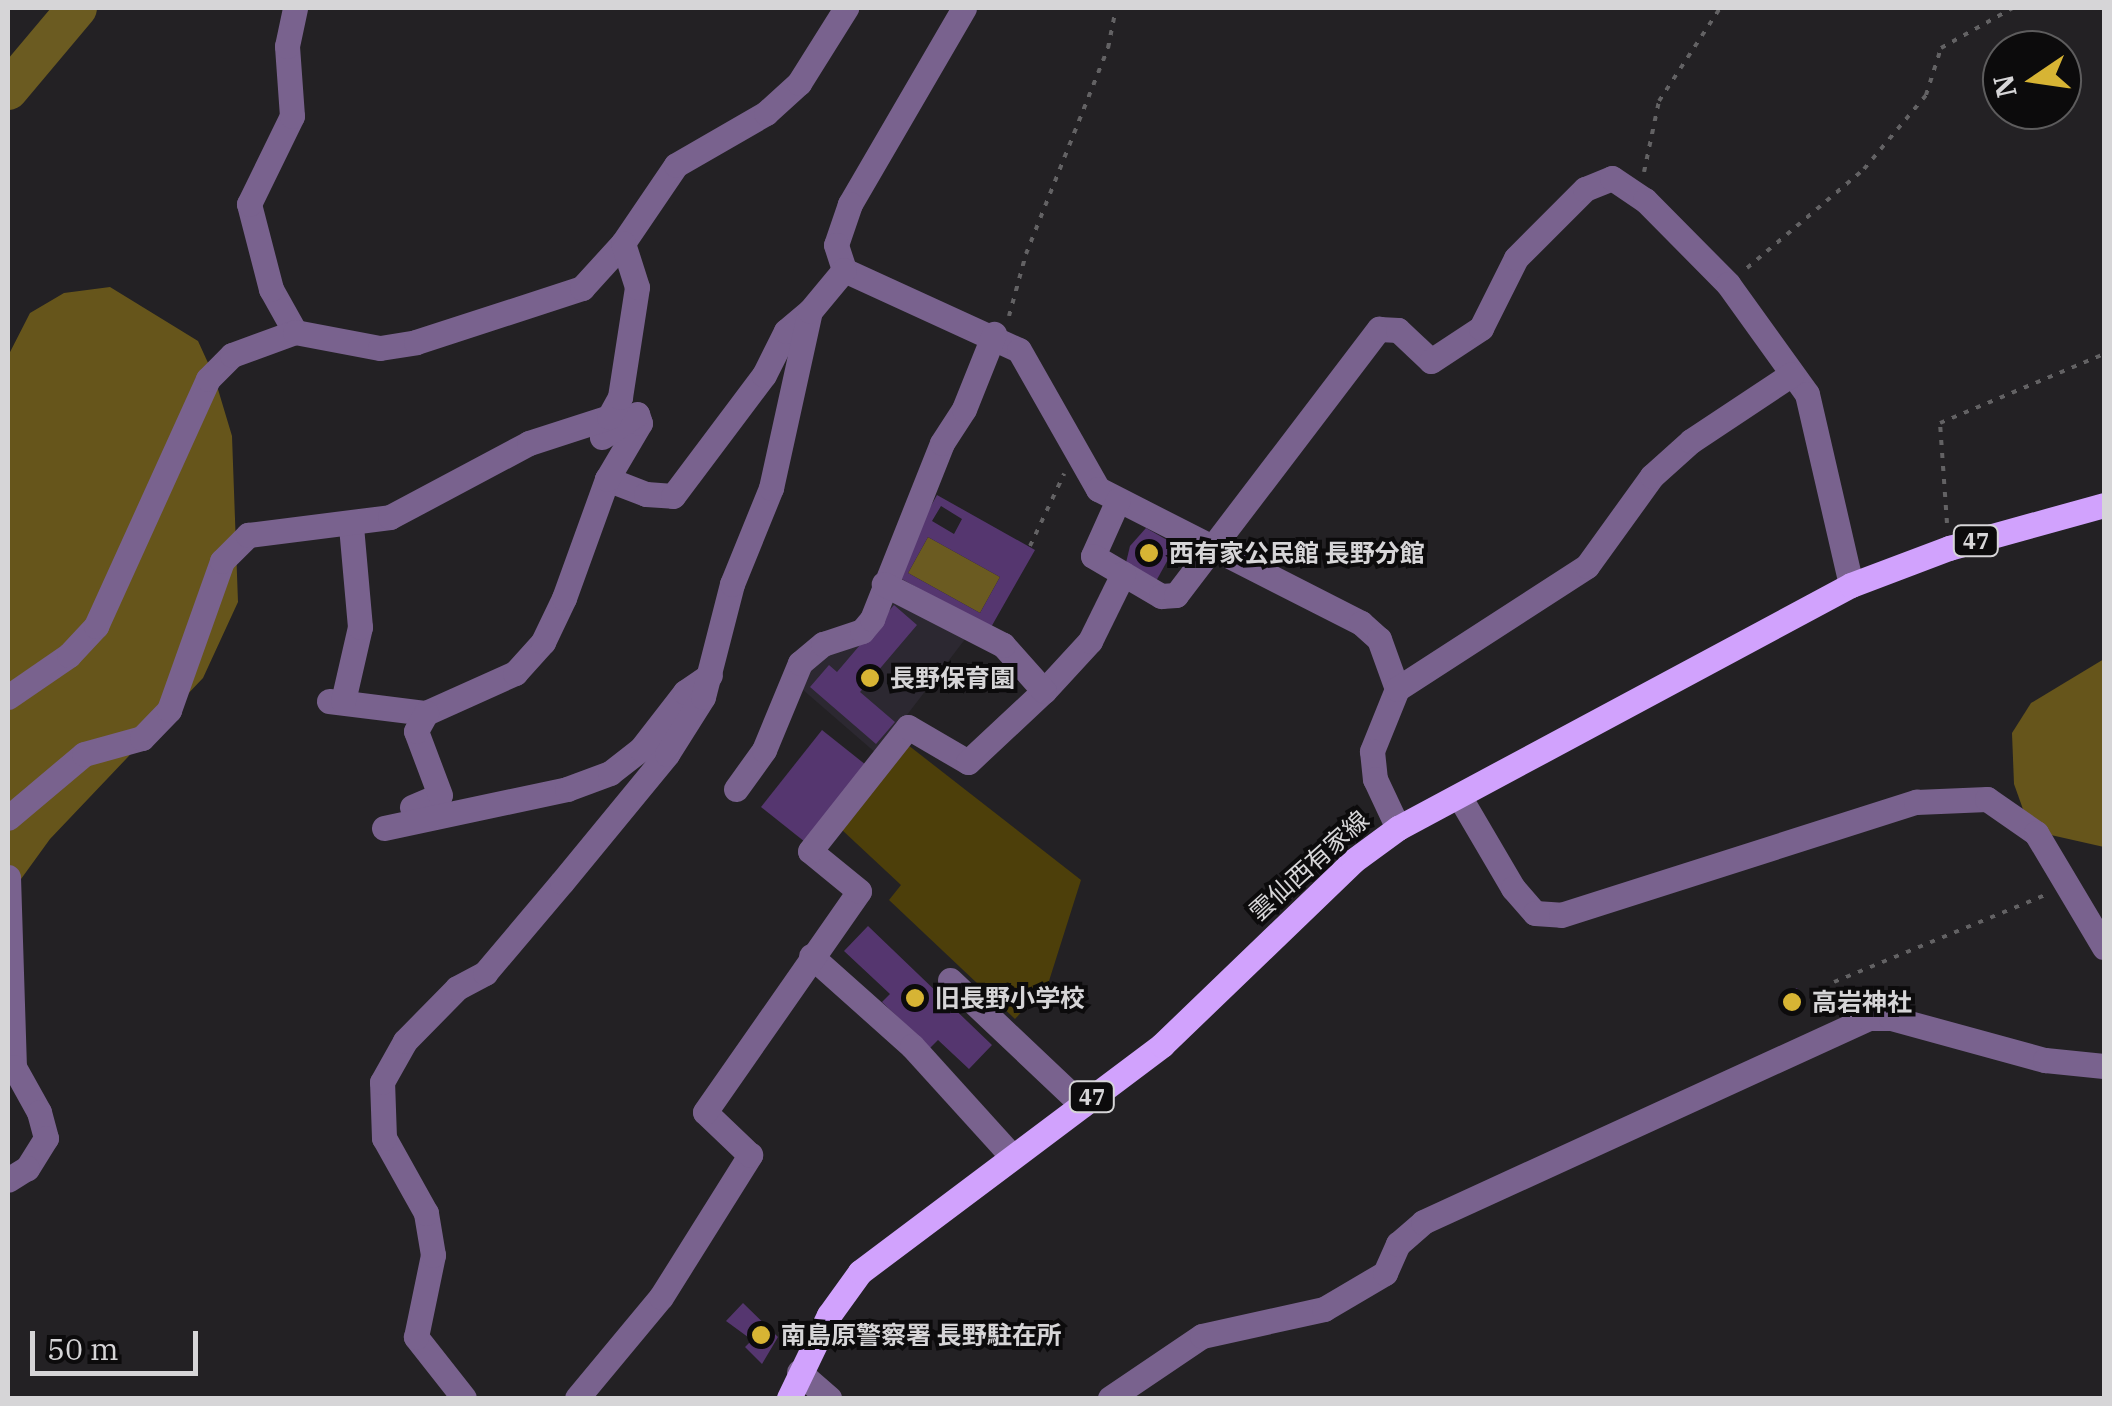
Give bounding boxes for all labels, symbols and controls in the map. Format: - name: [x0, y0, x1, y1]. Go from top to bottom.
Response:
- north arrow: [1982, 30, 2082, 130]
- text: N: [1984, 71, 2025, 101]
- road number: 47: [1951, 524, 2001, 558]
- place label: 西有家公民館 長野分館: [1169, 538, 1425, 568]
- marker: 西有家公民館 長野分館: [1138, 542, 1160, 564]
- place label: 長野保育園: [890, 663, 1015, 693]
- marker: 長野保育園: [859, 667, 881, 689]
- street label: 雲仙西有家線: [1243, 805, 1375, 927]
- place label: 旧長野小学校: [935, 983, 1085, 1013]
- marker: 旧長野小学校: [904, 987, 926, 1009]
- place label: 高岩神社: [1812, 987, 1912, 1017]
- marker: 高岩神社: [1781, 991, 1803, 1013]
- road number: 47: [1067, 1080, 1117, 1114]
- scale bar: [35, 1311, 202, 1373]
- place label: 南島原警察署 長野駐在所: [781, 1320, 1062, 1350]
- marker: 南島原警察署 長野駐在所: [750, 1324, 772, 1346]
- text: 50 m: [47, 1329, 119, 1368]

